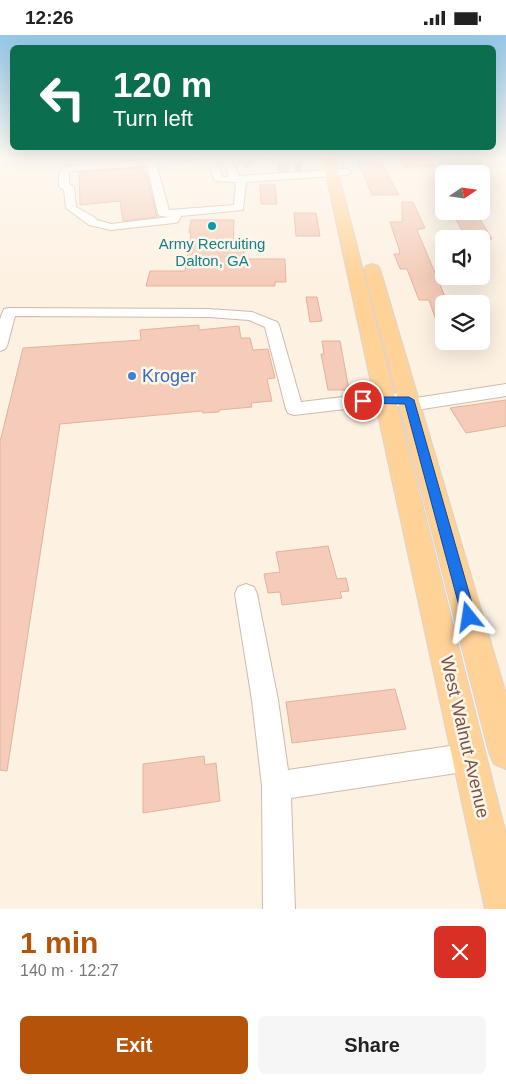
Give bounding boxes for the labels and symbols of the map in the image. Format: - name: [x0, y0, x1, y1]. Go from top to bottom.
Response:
- north arrow: [435, 165, 490, 220]
- marker: Army Recruiting Dalton, GA: [206, 220, 218, 232]
- place label: Army Recruiting Dalton, GA: [159, 235, 265, 269]
- place label: Kroger: [142, 366, 196, 386]
- marker: Kroger: [126, 370, 138, 382]
- pin: [342, 380, 384, 422]
- position arrow: [442, 590, 494, 642]
- street label: West Walnut Avenue: [437, 654, 493, 820]

